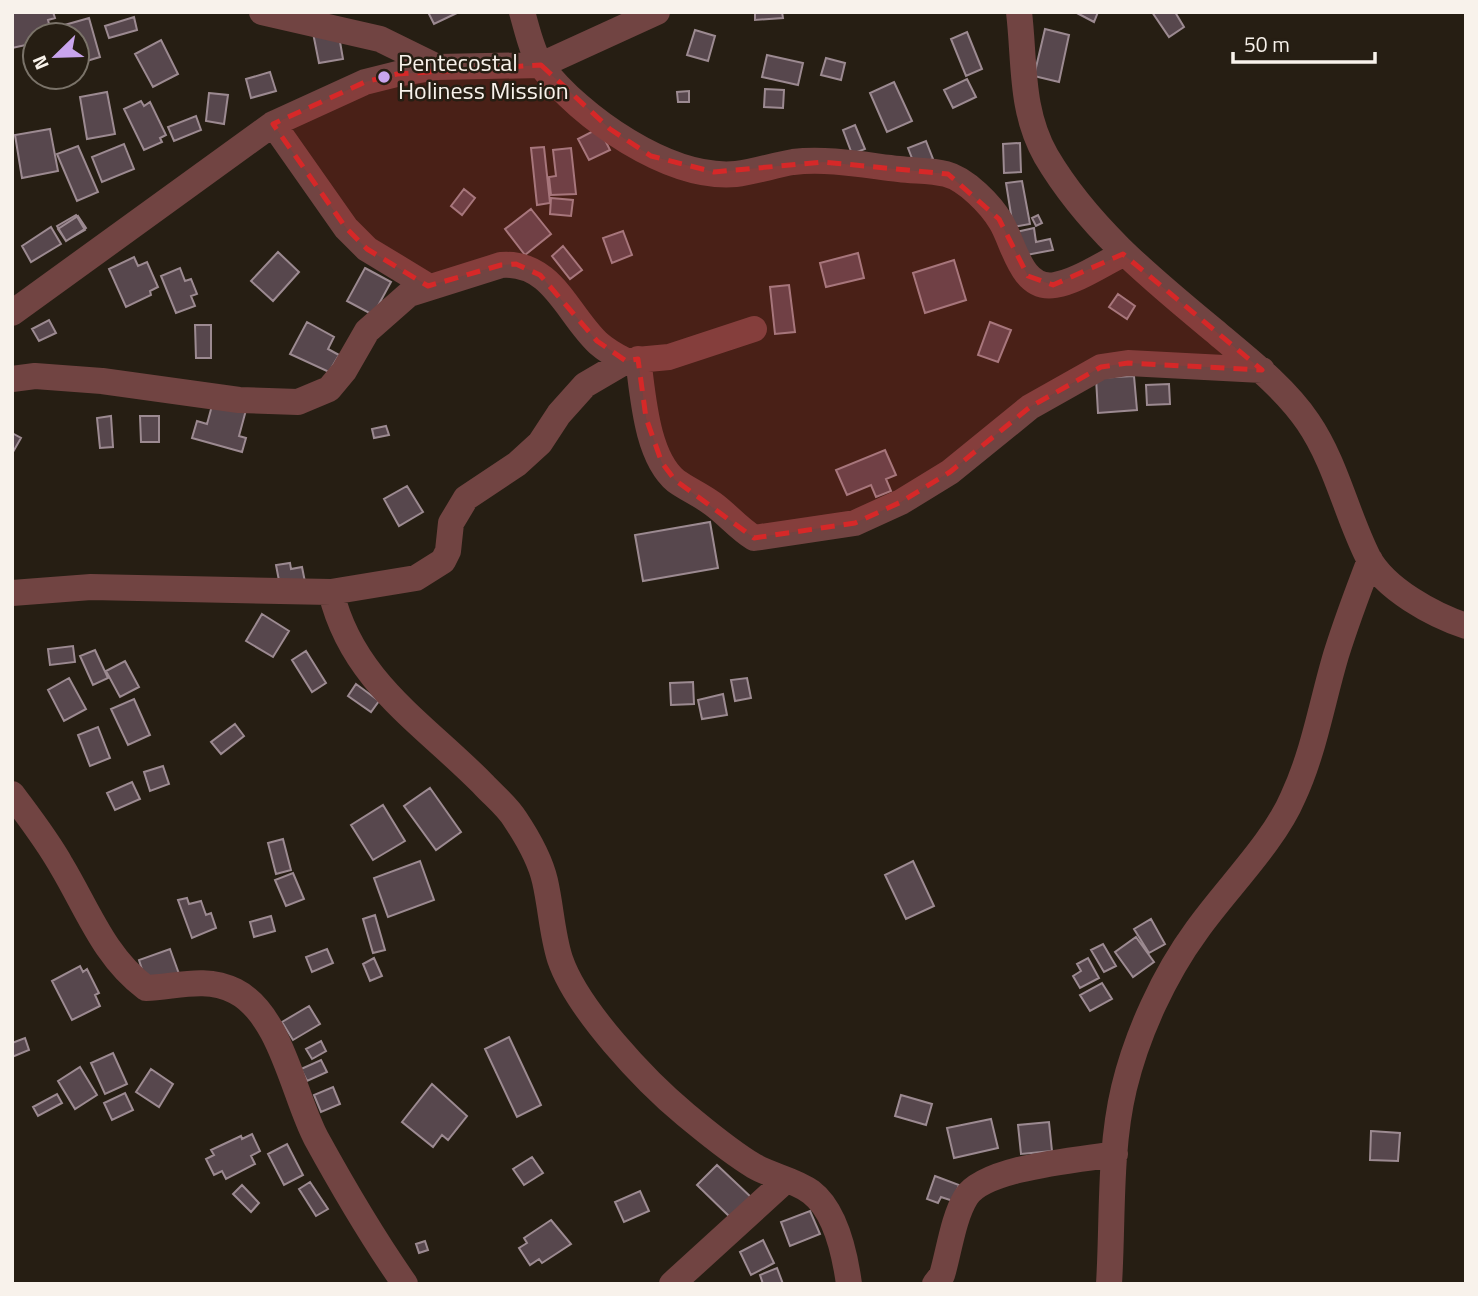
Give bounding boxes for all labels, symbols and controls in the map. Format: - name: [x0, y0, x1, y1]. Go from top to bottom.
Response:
- north arrow: [21, 21, 91, 91]
- scale bar: [1233, 21, 1375, 65]
- text: 50 m: [1244, 28, 1290, 60]
- place label: Pentecostal Holiness Mission: [398, 44, 569, 108]
- text: N: [24, 51, 56, 75]
- marker: Pentecostal Holiness Mission: [376, 69, 392, 85]

